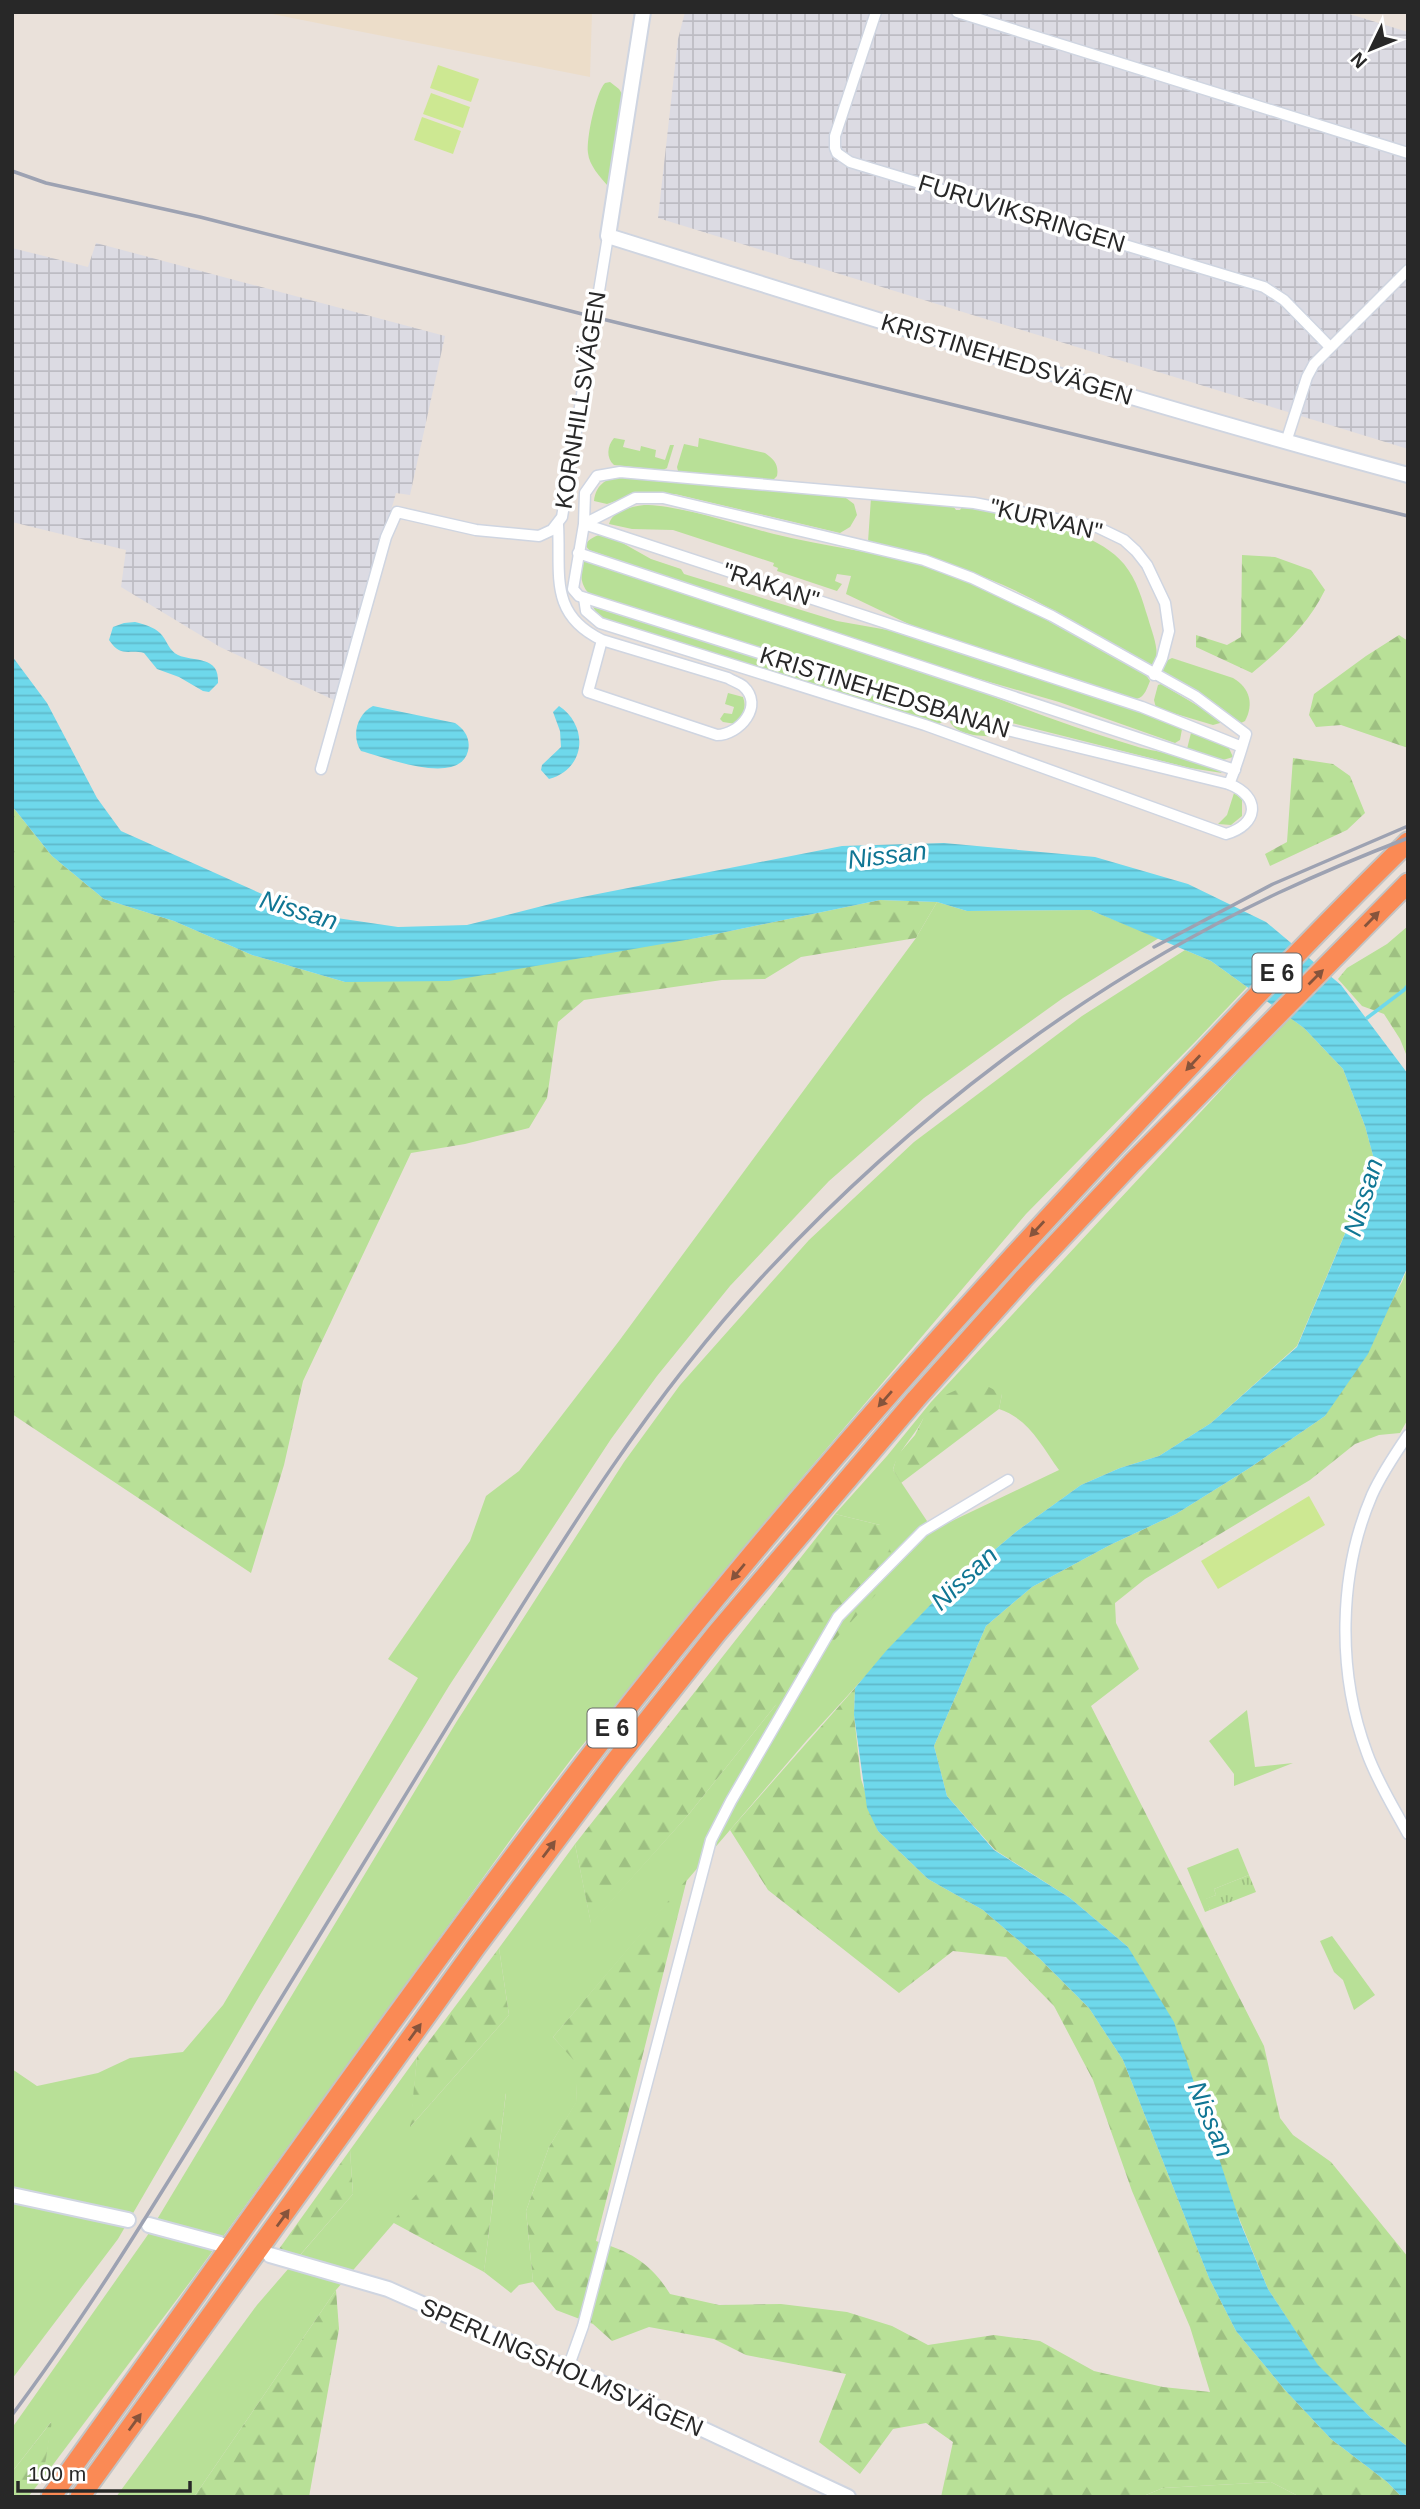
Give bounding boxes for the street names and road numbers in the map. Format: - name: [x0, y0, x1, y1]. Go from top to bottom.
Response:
- street label: FURUVIKSRINGEN: [915, 169, 1129, 257]
- street label: KORNHILLSVÄGEN: [549, 289, 611, 511]
- street label: KRISTINEHEDSVÄGEN: [878, 308, 1136, 410]
- street label: "KURVAN": [987, 493, 1105, 545]
- street label: "RAKAN": [719, 557, 823, 613]
- street label: KRISTINEHEDSBANAN: [757, 641, 1013, 743]
- road number: E 6: [1252, 954, 1302, 992]
- road number: E 6: [588, 1708, 636, 1748]
- street label: SPERLINGSHOLMSVÄGEN: [416, 2292, 708, 2442]

